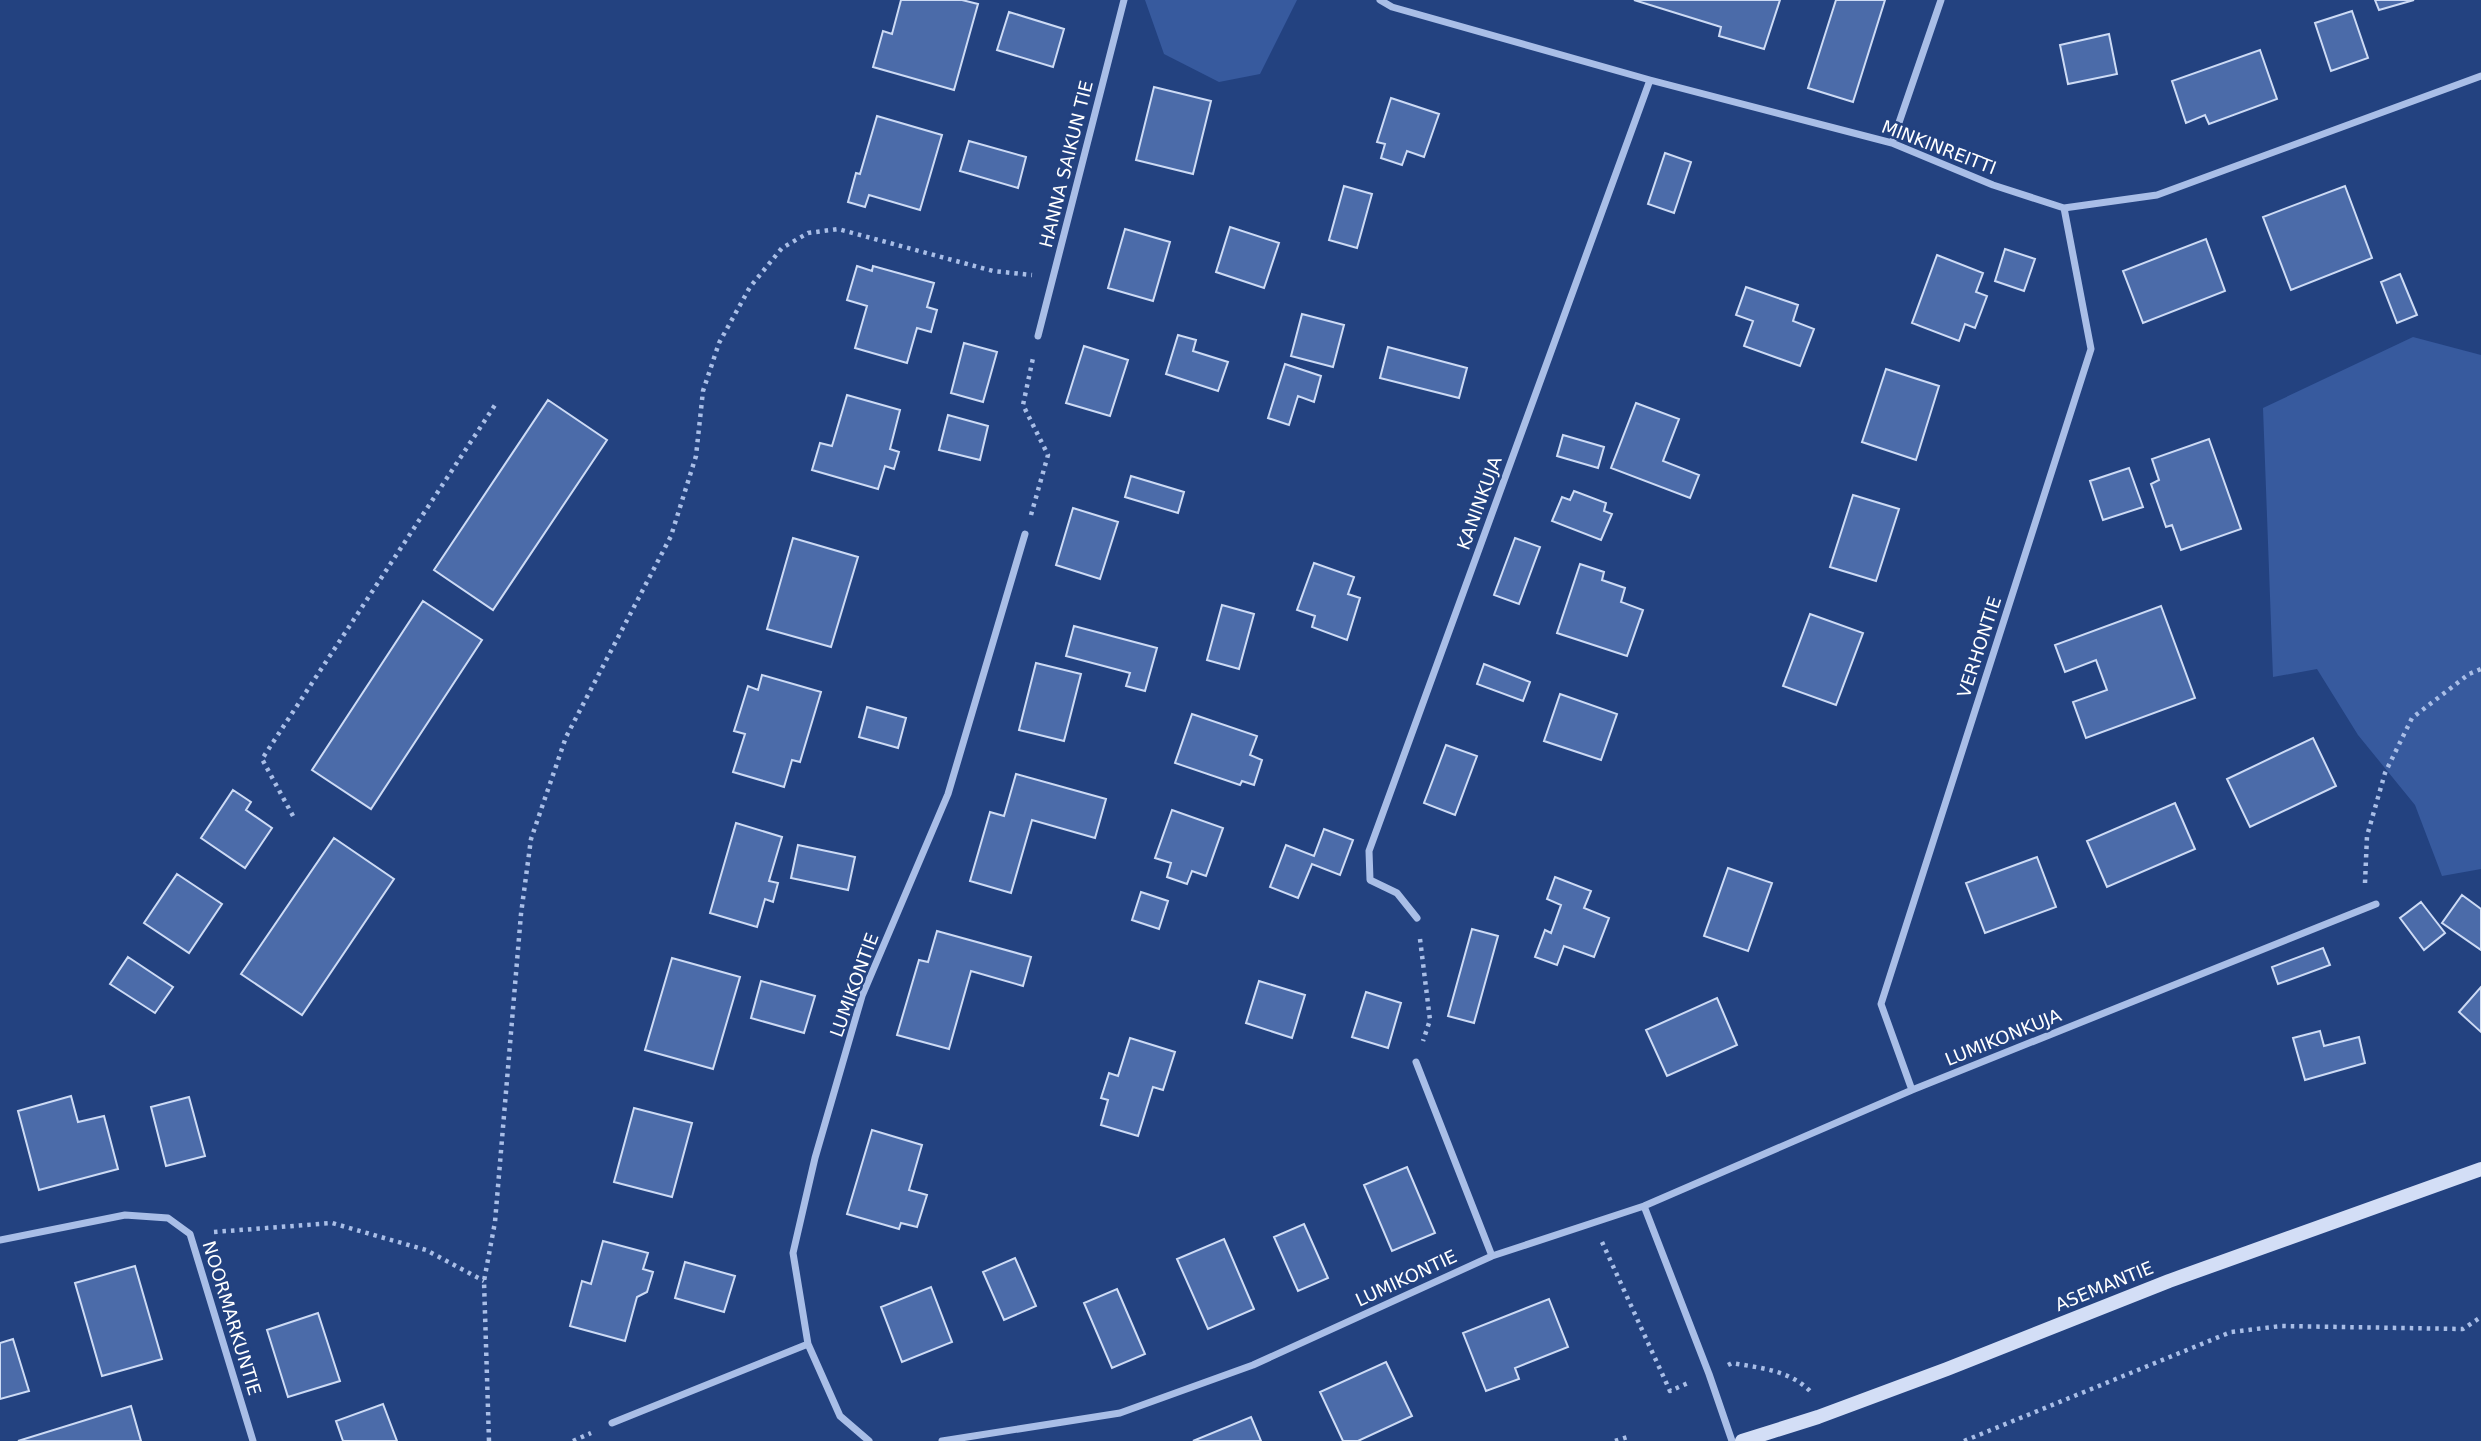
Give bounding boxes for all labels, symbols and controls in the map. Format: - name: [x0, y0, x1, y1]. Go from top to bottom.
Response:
- street label: HANNA SAIKUN TIE: [1035, 78, 1097, 250]
- street label: MINKINREITTI: [1879, 116, 1999, 178]
- street label: KANINKUJA: [1452, 453, 1506, 553]
- street label: VERHONTIE: [1953, 594, 2005, 700]
- street label: LUMIKONTIE: [825, 930, 883, 1040]
- street label: LUMIKONKUJA: [1942, 1004, 2065, 1070]
- street label: NOORMARKUNTIE: [199, 1238, 265, 1398]
- street label: LUMIKONTIE: [1352, 1245, 1460, 1311]
- street label: ASEMANTIE: [2052, 1257, 2156, 1315]

